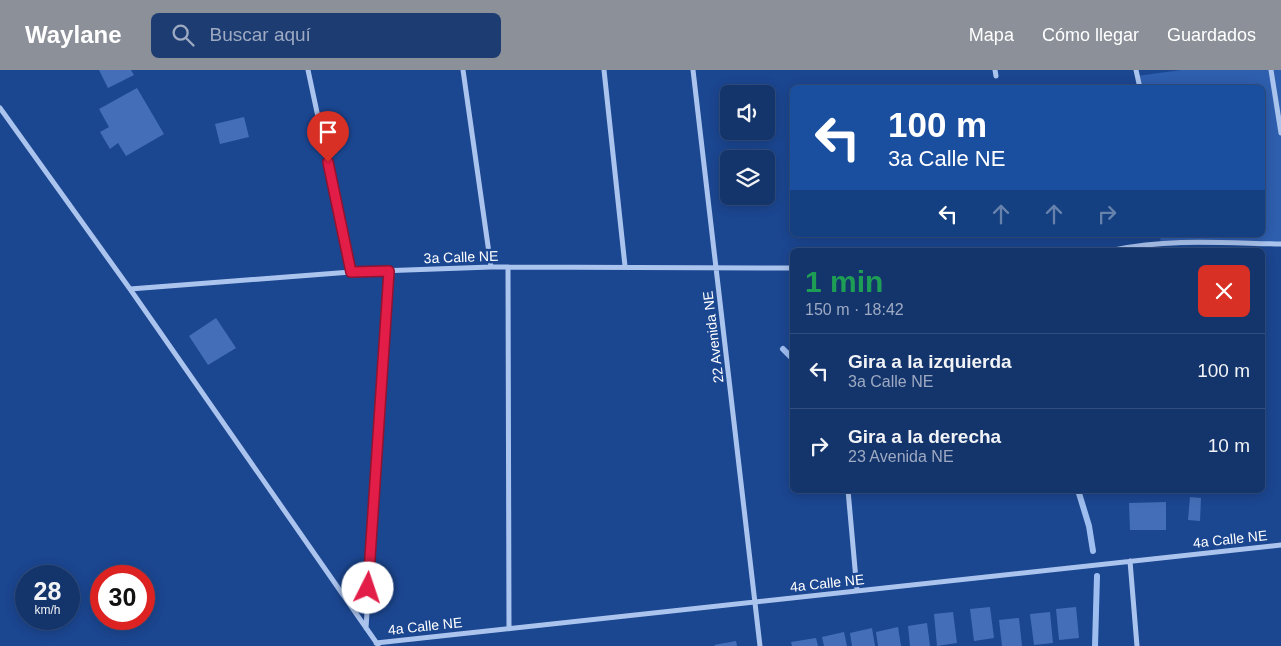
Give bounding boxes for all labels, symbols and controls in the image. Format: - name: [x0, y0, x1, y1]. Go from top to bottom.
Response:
- search box: [151, 13, 501, 58]
- text: Waylane: [25, 21, 121, 48]
- icon: search: [169, 21, 197, 49]
- text: Buscar aquí: [209, 24, 311, 45]
- text: Mapa: [969, 25, 1014, 45]
- text: Cómo llegar: [1042, 25, 1139, 45]
- text: Guardados: [1167, 25, 1256, 45]
- map controls: [720, 85, 775, 205]
- button: sound: [720, 85, 775, 140]
- icon: left: [805, 105, 870, 170]
- text: 100 m: [888, 105, 987, 144]
- pin: [307, 111, 349, 162]
- icon: arrive: [314, 118, 342, 146]
- text: 3a Calle NE: [888, 146, 1005, 171]
- button: layers: [720, 150, 775, 205]
- icon: left: [934, 200, 962, 228]
- icon: ahead: [987, 200, 1015, 228]
- icon: ahead: [1040, 200, 1068, 228]
- icon: right: [1093, 200, 1121, 228]
- street label: 3a Calle NE: [423, 248, 499, 266]
- text: 1 min: [805, 265, 883, 298]
- button: close: [1198, 265, 1250, 317]
- street label: 22 Avenida NE: [699, 290, 727, 384]
- text: 150 m · 18:42: [805, 301, 904, 318]
- text: Gira a la izquierda: [848, 351, 1012, 372]
- icon: left: [805, 357, 833, 385]
- text: 100 m: [1197, 360, 1250, 381]
- text: 3a Calle NE: [848, 373, 933, 390]
- text: Gira a la derecha: [848, 426, 1001, 447]
- icon: right: [805, 432, 833, 460]
- text: 10 m: [1208, 435, 1250, 456]
- text: 23 Avenida NE: [848, 448, 954, 465]
- street label: 4a Calle NE: [1192, 527, 1268, 551]
- position arrow: [341, 561, 393, 613]
- speed limit sign: 30: [90, 565, 155, 630]
- street label: 4a Calle NE: [789, 571, 865, 595]
- text: 28: [34, 577, 61, 605]
- text: km/h: [34, 603, 61, 617]
- street label: 4a Calle NE: [387, 614, 463, 638]

